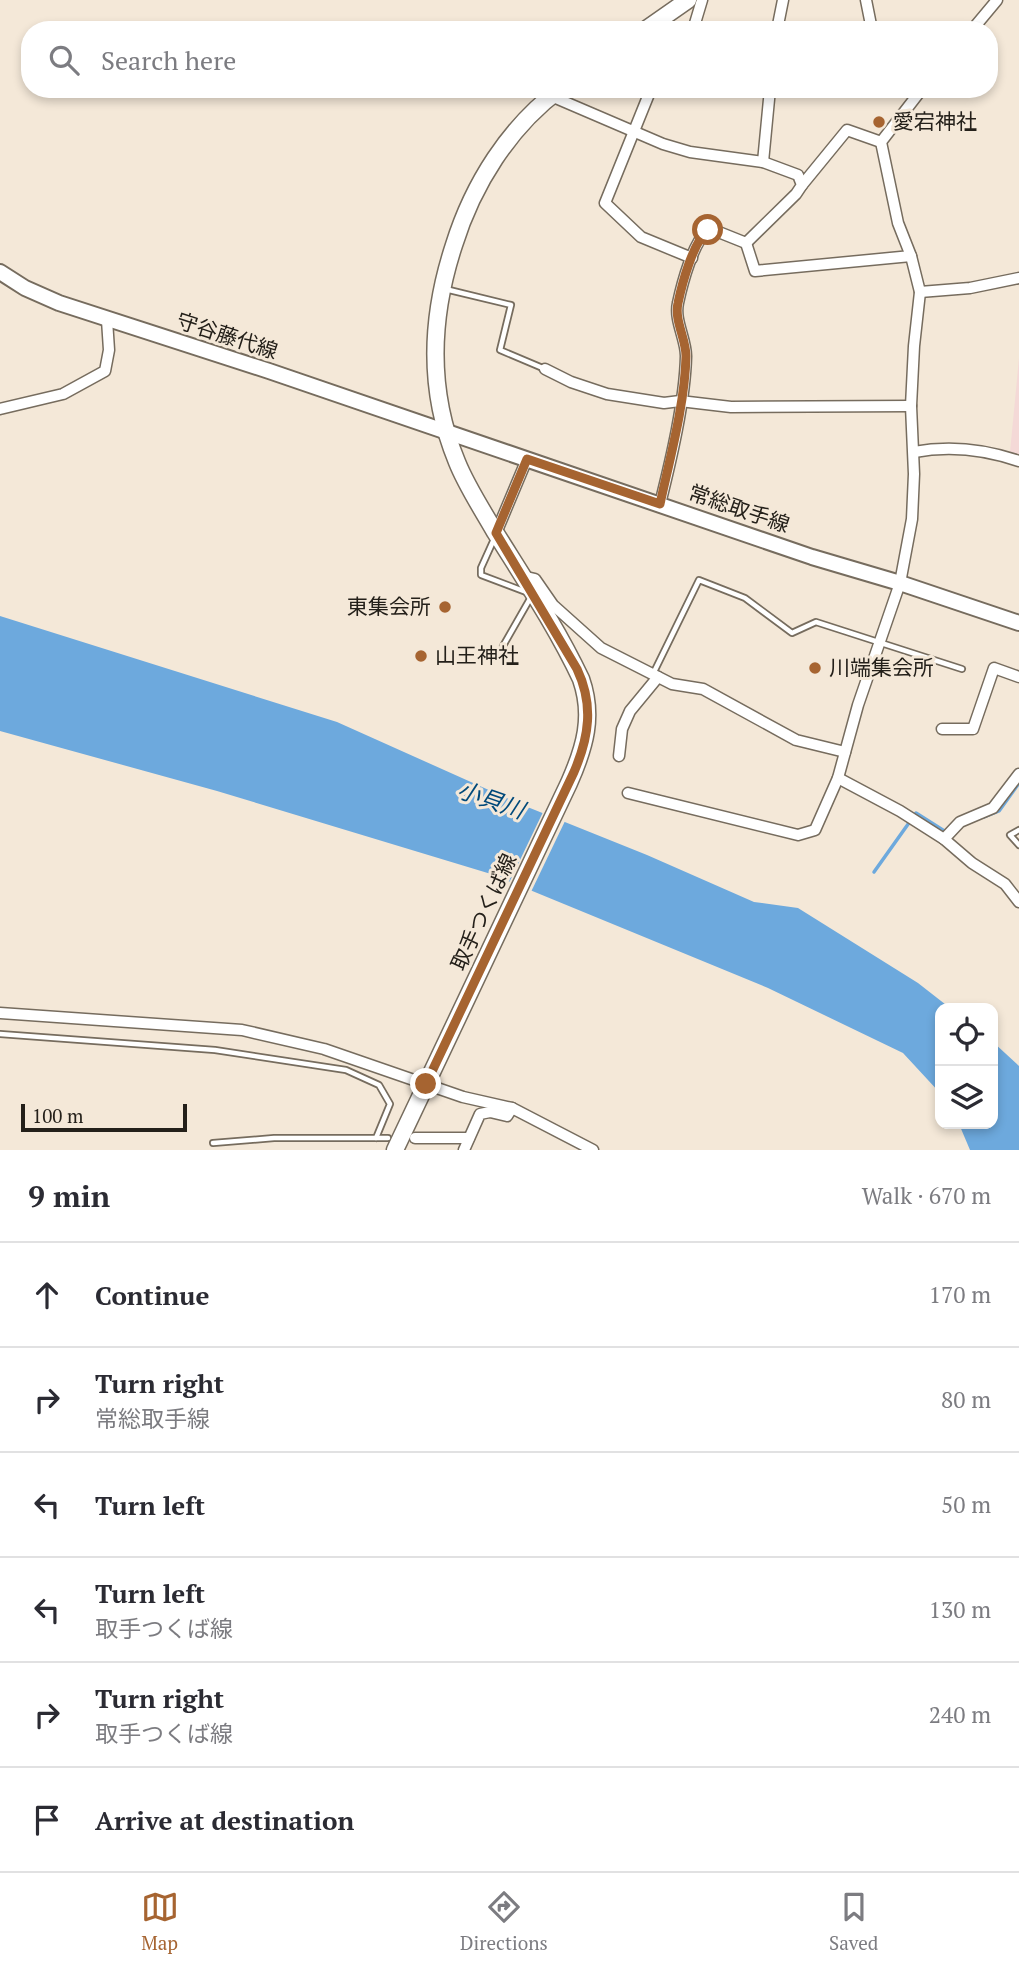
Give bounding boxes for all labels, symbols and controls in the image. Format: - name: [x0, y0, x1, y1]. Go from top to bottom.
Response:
- search box: [21, 21, 998, 98]
- icon: search: [45, 41, 83, 79]
- text: Search here: [101, 43, 236, 77]
- place label: 愛宕神社: [893, 107, 977, 135]
- marker: 愛宕神社: [871, 114, 887, 130]
- route start: [692, 214, 723, 245]
- street label: 守谷藤代線: [173, 306, 282, 365]
- street label: 常総取手線: [685, 478, 794, 538]
- place label: 東集会所: [347, 592, 431, 620]
- marker: 東集会所: [437, 599, 453, 615]
- place label: 山王神社: [435, 641, 519, 669]
- marker: 山王神社: [413, 648, 429, 664]
- place label: 川端集会所: [829, 653, 934, 681]
- marker: 川端集会所: [807, 660, 823, 676]
- water label: 小貝川: [453, 774, 532, 826]
- street label: 取手つくば線: [444, 849, 522, 975]
- map controls: [935, 1003, 998, 1129]
- button: locate: [935, 1003, 998, 1066]
- button: layers: [935, 1066, 998, 1129]
- route end: [410, 1068, 441, 1099]
- scale bar: [21, 1101, 187, 1133]
- text: 100 m: [32, 1103, 83, 1128]
- text: 9 min: [28, 1176, 110, 1216]
- text: Walk · 670 m: [862, 1180, 991, 1211]
- icon: ahead: [28, 1276, 66, 1314]
- text: Continue: [95, 1278, 209, 1312]
- text: 170 m: [929, 1279, 991, 1310]
- text: Turn right: [95, 1366, 224, 1400]
- icon: right: [28, 1381, 66, 1419]
- text: 80 m: [941, 1384, 991, 1415]
- text: 常総取手線: [95, 1403, 210, 1434]
- icon: left: [28, 1486, 66, 1524]
- text: Turn left: [95, 1488, 205, 1522]
- text: 50 m: [941, 1489, 991, 1520]
- text: Turn left: [95, 1576, 205, 1610]
- icon: left: [28, 1591, 66, 1629]
- text: 130 m: [929, 1594, 991, 1625]
- text: 取手つくば線: [95, 1613, 233, 1644]
- text: Turn right: [95, 1681, 224, 1715]
- icon: right: [28, 1696, 66, 1734]
- text: 240 m: [929, 1699, 991, 1730]
- text: 取手つくば線: [95, 1718, 233, 1749]
- icon: arrive: [28, 1801, 66, 1839]
- text: Arrive at destination: [95, 1803, 354, 1837]
- tab: Map: [141, 1888, 179, 1955]
- tab: Directions: [460, 1888, 548, 1955]
- tab: Saved: [829, 1888, 878, 1955]

